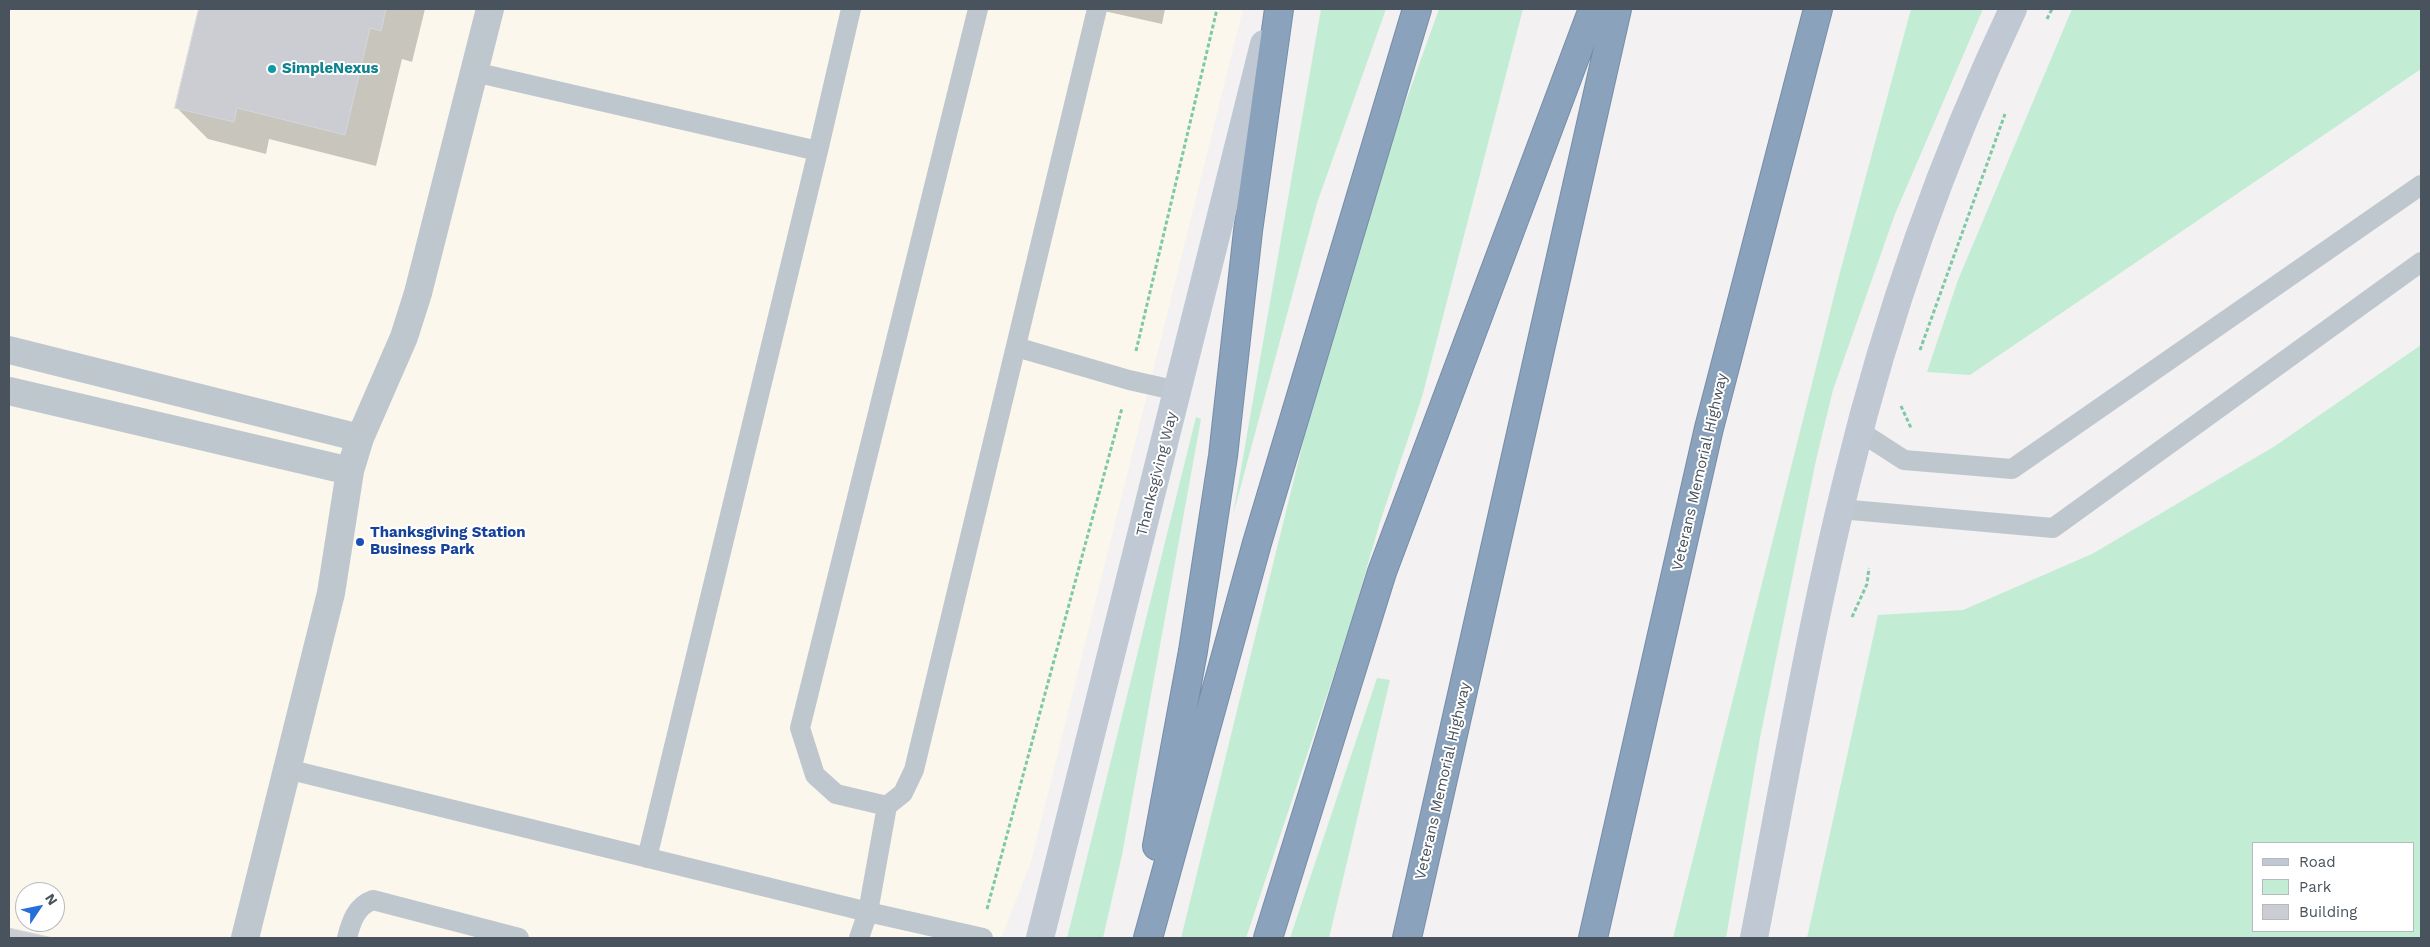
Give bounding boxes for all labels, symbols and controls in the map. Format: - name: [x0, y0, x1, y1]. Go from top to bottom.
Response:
- place label: SimpleNexus: [282, 60, 379, 78]
- marker: SimpleNexus: [266, 63, 278, 75]
- street label: Veterans Memorial Highway: [1668, 371, 1732, 573]
- street label: Thanksgiving Way: [1133, 410, 1181, 538]
- place label: Thanksgiving Station Business Park: [370, 524, 526, 559]
- marker: Thanksgiving Station Business Park: [354, 536, 366, 548]
- street label: Veterans Memorial Highway: [1411, 680, 1475, 882]
- legend: [2252, 842, 2415, 932]
- text: Road: [2299, 853, 2336, 871]
- text: Park: [2299, 878, 2331, 896]
- north arrow: [15, 882, 65, 932]
- text: N: [42, 890, 61, 908]
- text: Building: [2299, 903, 2357, 921]

